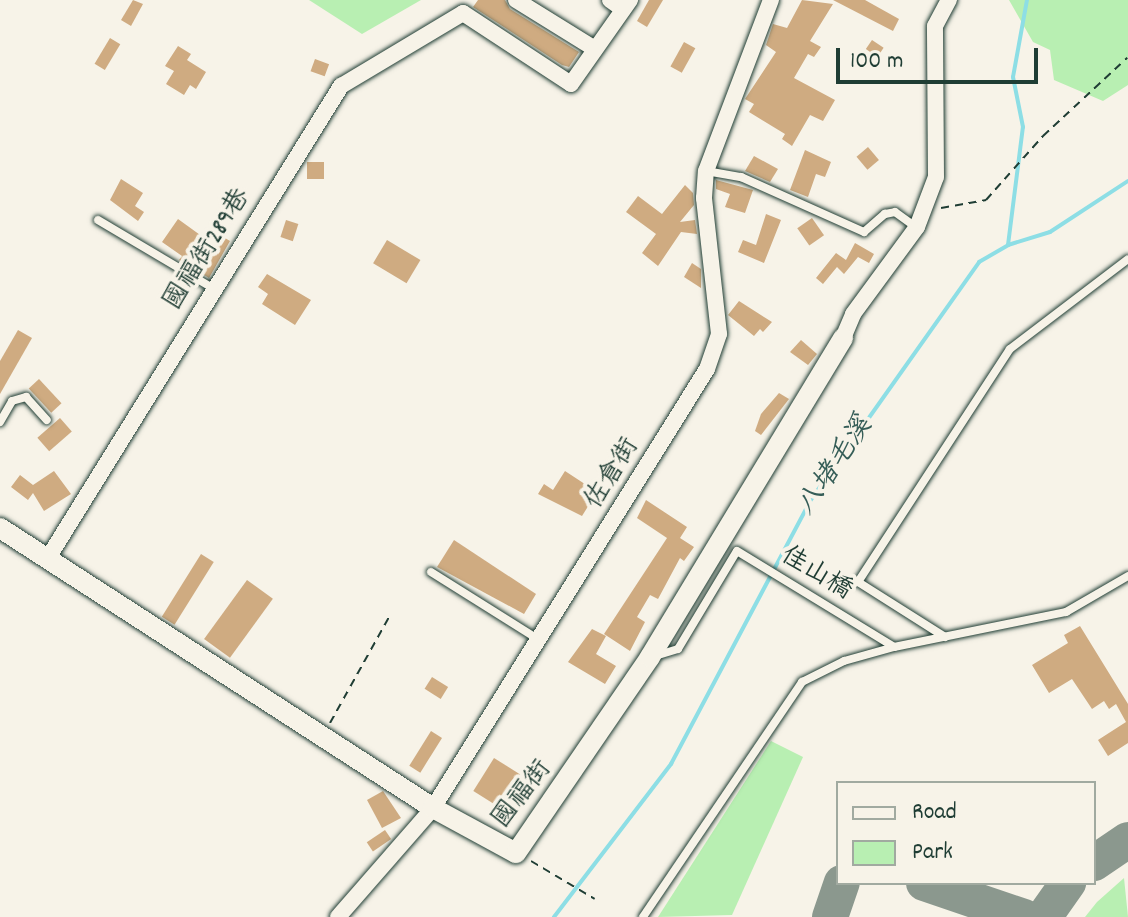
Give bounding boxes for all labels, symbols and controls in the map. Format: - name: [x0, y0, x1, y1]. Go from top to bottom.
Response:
- scale bar: [840, 32, 1042, 82]
- text: 100 m: [850, 45, 903, 79]
- street label: 國福街289巷: [158, 183, 258, 317]
- water label: 八堵毛溪: [791, 411, 881, 523]
- street label: 佐倉街: [579, 433, 647, 515]
- street label: 佳山橋: [775, 541, 857, 607]
- street label: 國福街: [487, 755, 559, 835]
- legend: [836, 781, 1096, 885]
- text: Road: [912, 796, 957, 830]
- text: Park: [912, 836, 953, 870]

